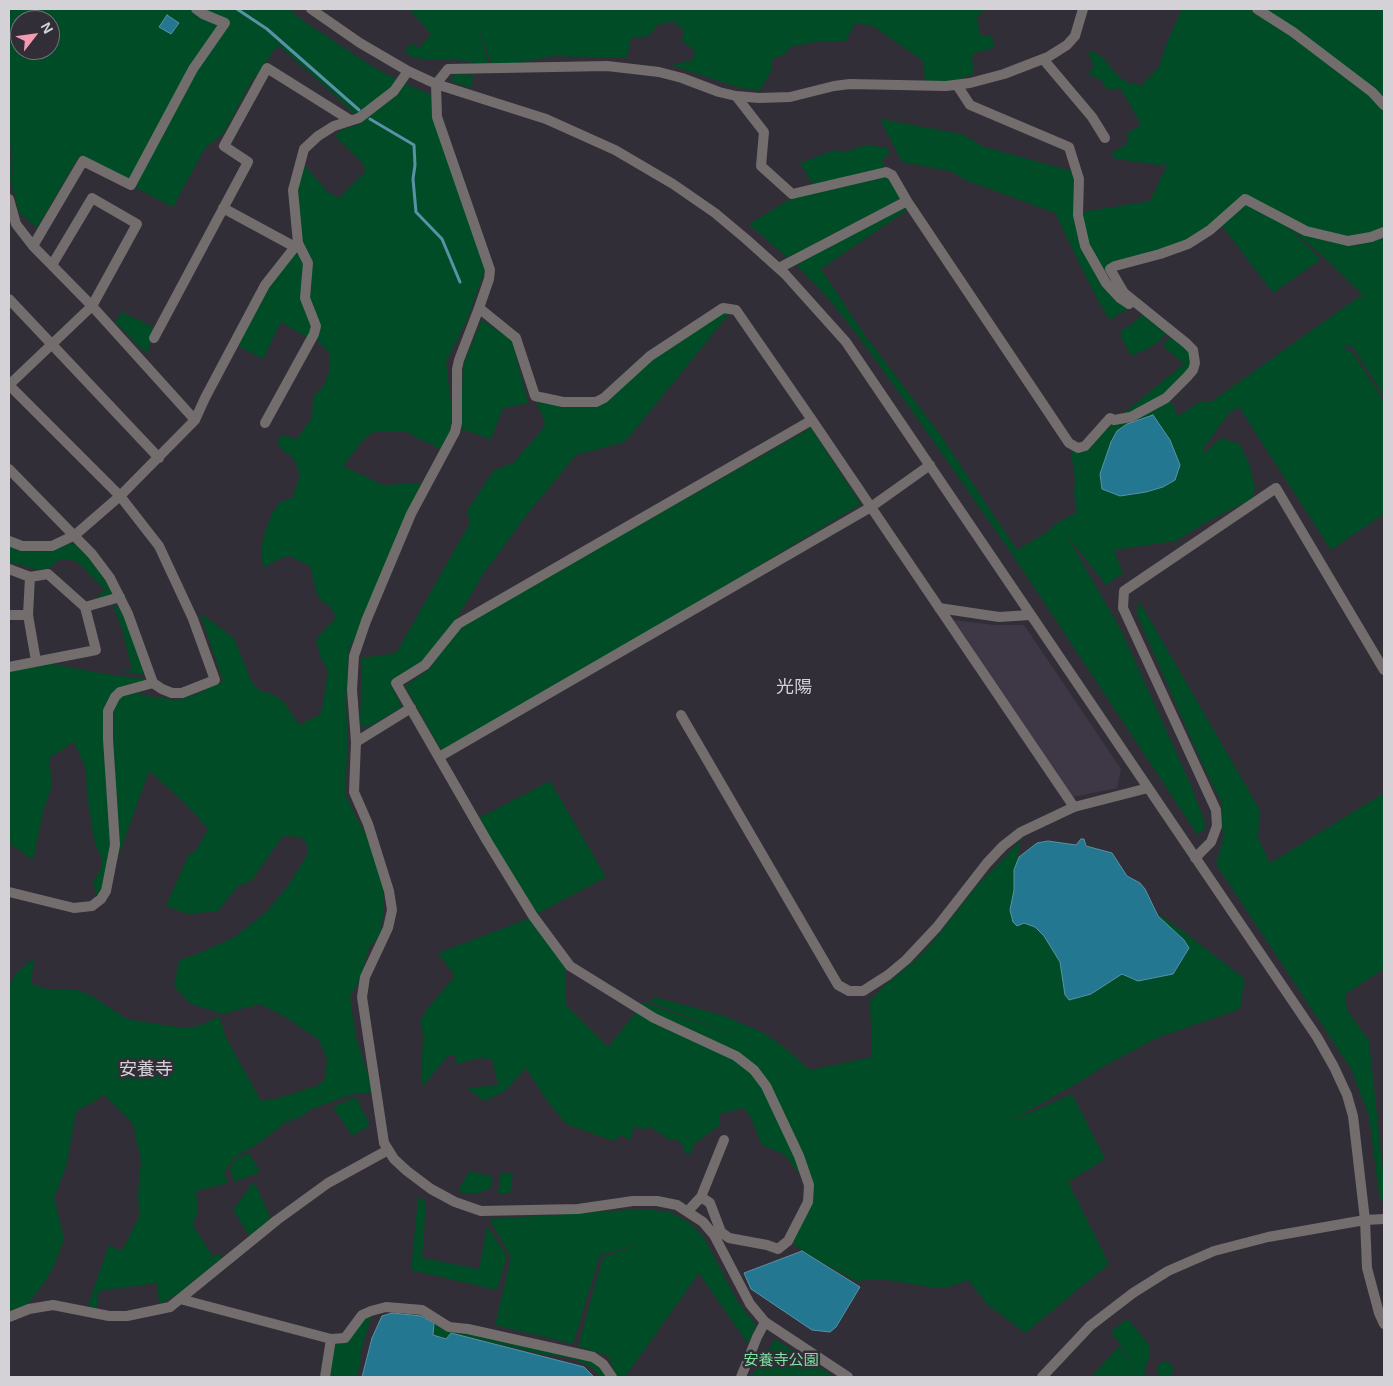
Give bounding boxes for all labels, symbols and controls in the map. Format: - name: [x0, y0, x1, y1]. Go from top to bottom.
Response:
- north arrow: [10, 10, 60, 60]
- text: N: [38, 20, 57, 36]
- district label: 光陽: [776, 677, 812, 699]
- district label: 安養寺: [119, 1059, 173, 1081]
- park label: 安養寺公園: [744, 1352, 818, 1370]

